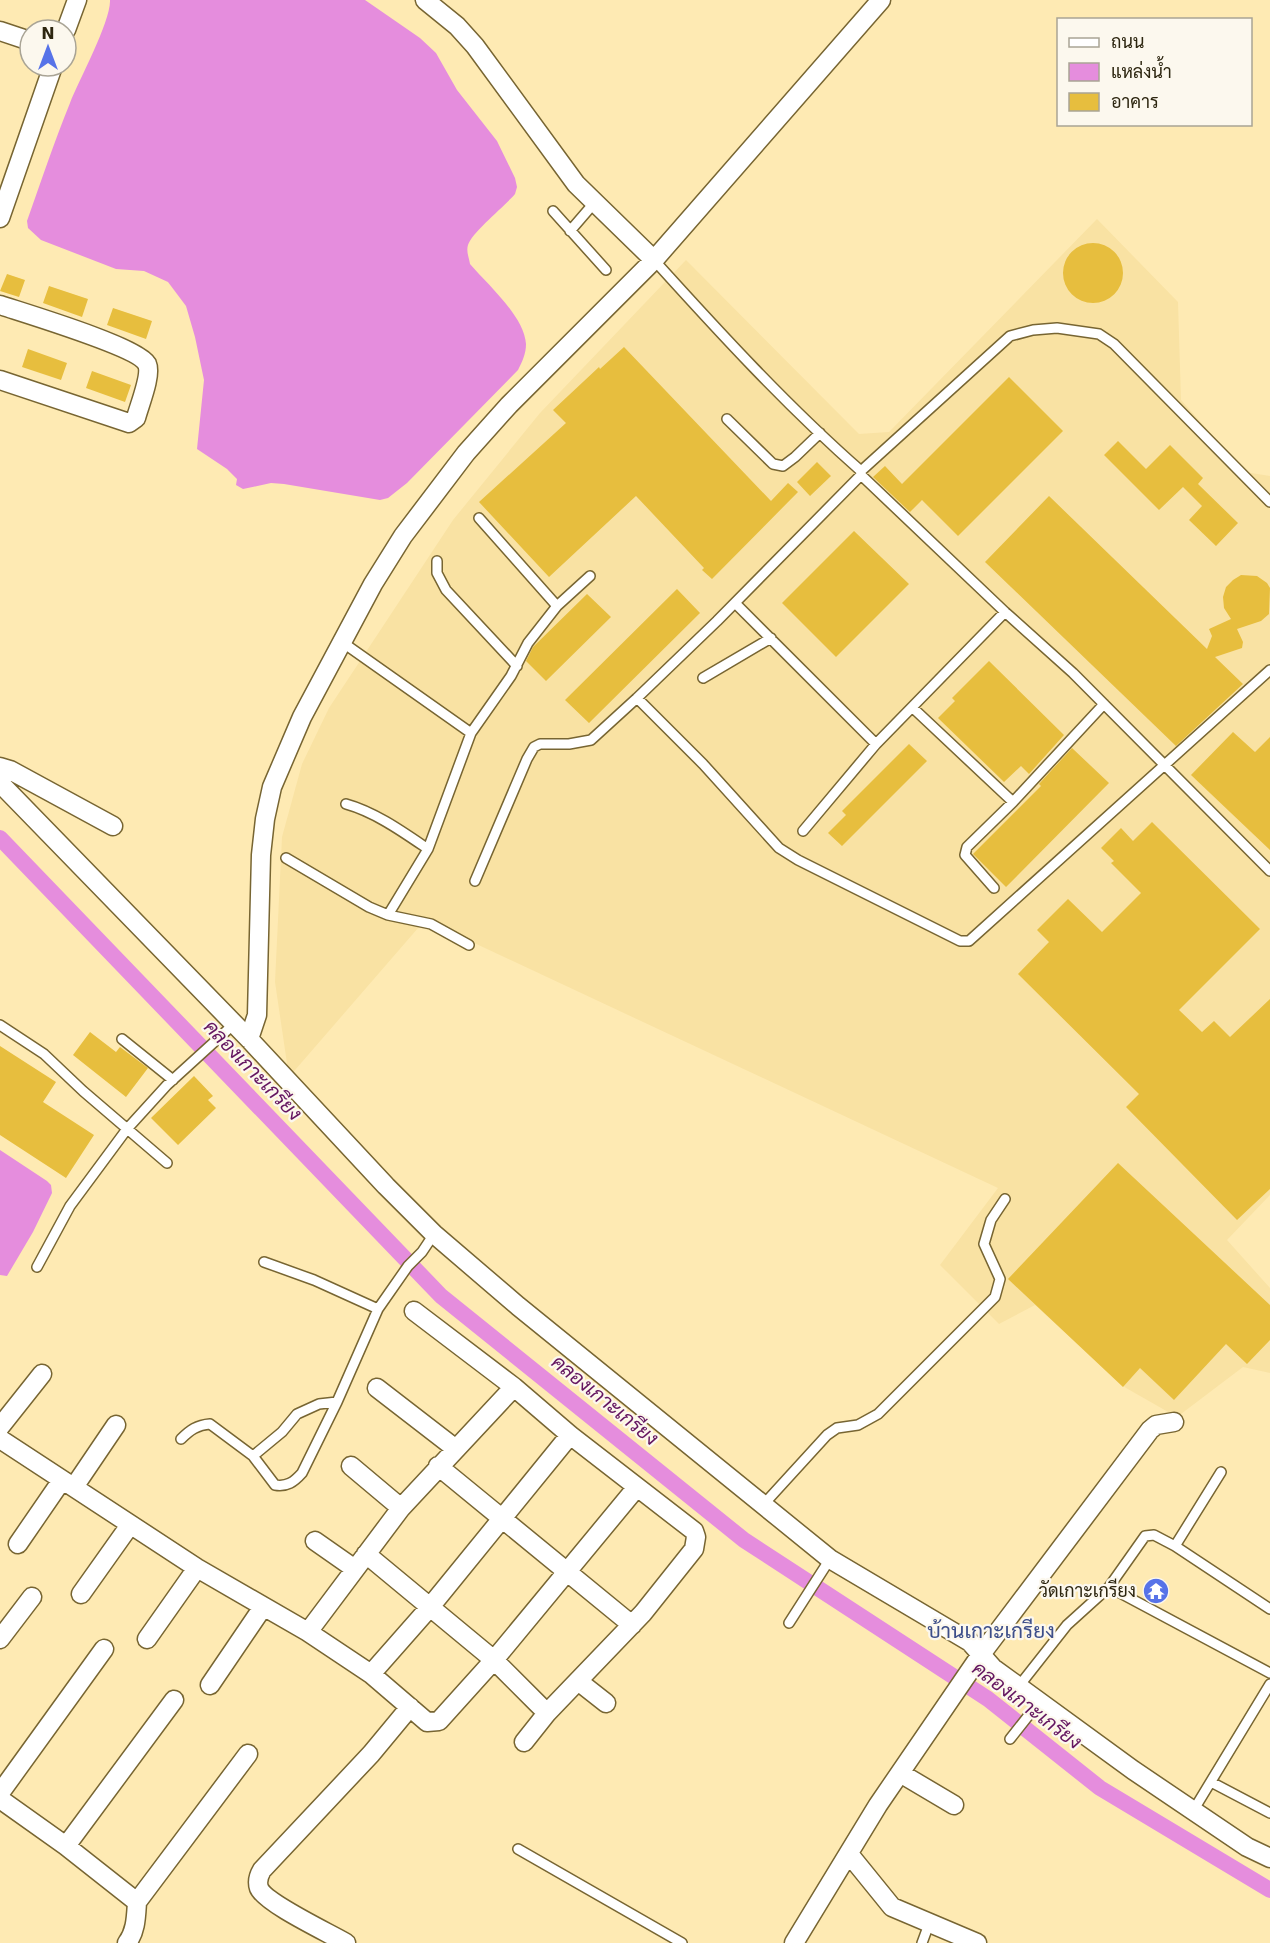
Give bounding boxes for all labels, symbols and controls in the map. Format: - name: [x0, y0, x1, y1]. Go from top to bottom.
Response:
- north arrow: [18, 18, 78, 78]
- legend: [1057, 18, 1252, 126]
- text: N: [41, 24, 55, 43]
- text: ถนน: [1111, 31, 1144, 52]
- text: แหล่งน้ำ: [1111, 56, 1172, 82]
- text: อาคาร: [1111, 91, 1159, 112]
- water label: คลองเกาะเกรียง: [199, 1014, 308, 1125]
- water label: คลองเกาะเกรียง: [547, 1349, 664, 1450]
- temple icon: วัดเกาะเกรียง: [1141, 1576, 1171, 1606]
- place label: วัดเกาะเกรียง: [1039, 1578, 1136, 1601]
- district label: บ้านเกาะเกรียง: [927, 1618, 1055, 1643]
- water label: คลองเกาะเกรียง: [968, 1655, 1087, 1754]

